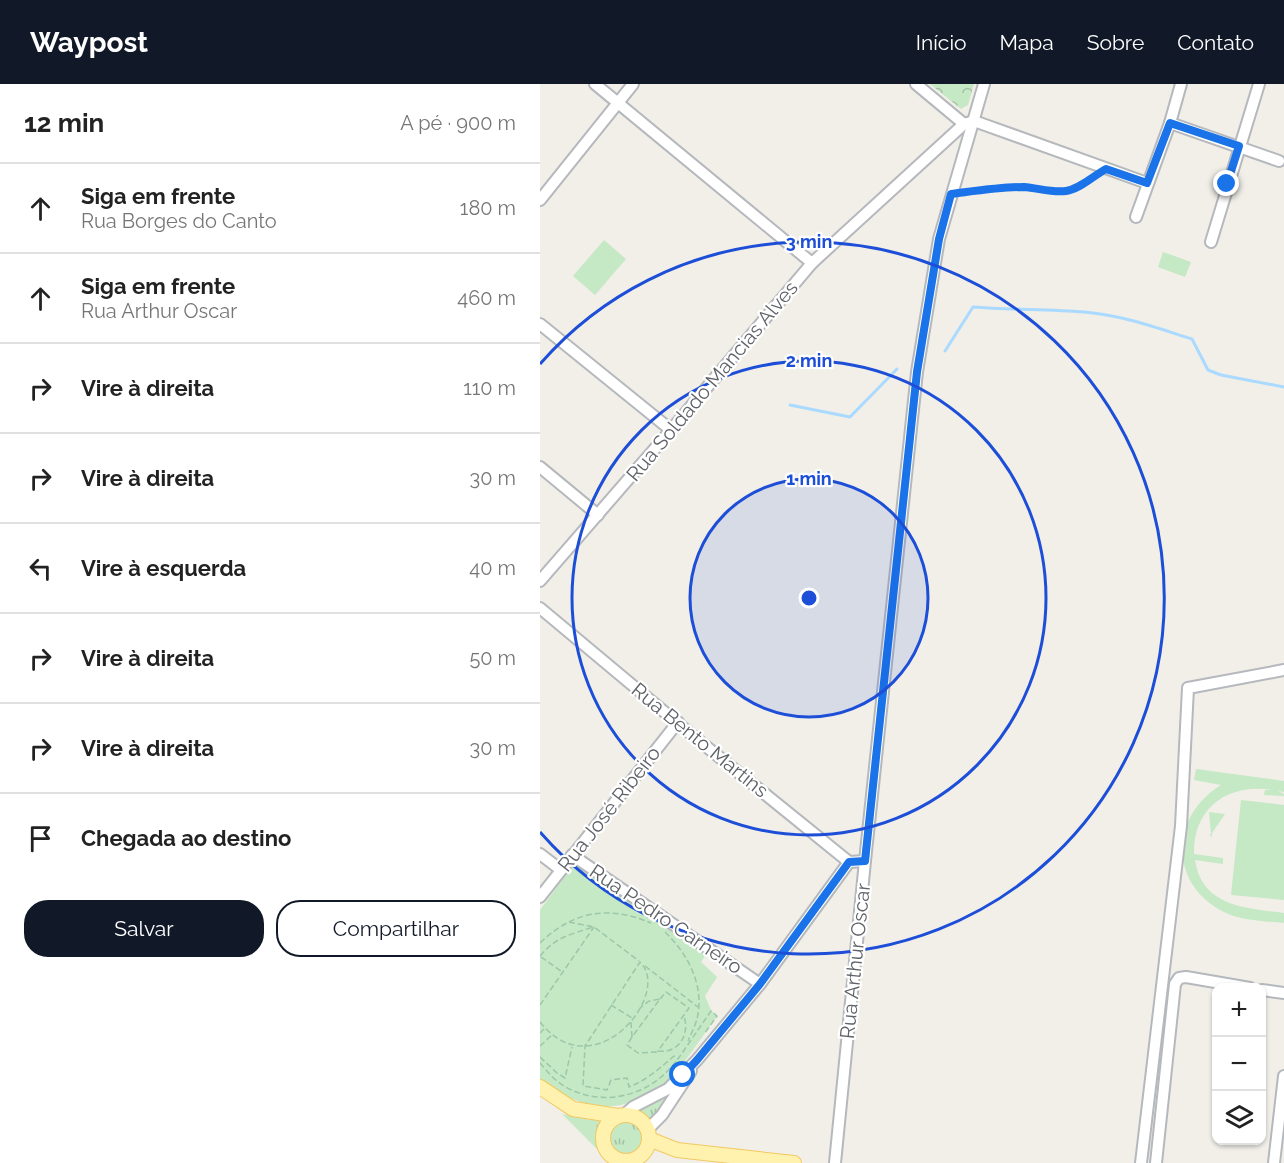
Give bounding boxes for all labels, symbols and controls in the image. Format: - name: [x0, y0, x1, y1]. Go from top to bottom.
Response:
- text: Waypost: [30, 26, 148, 59]
- text: Início: [916, 30, 966, 55]
- text: Mapa: [999, 30, 1054, 55]
- text: Sobre: [1087, 30, 1144, 55]
- text: Contato: [1177, 30, 1254, 55]
- text: 12 min: [24, 108, 104, 138]
- text: A pé · 900 m: [400, 111, 516, 135]
- route end: [1213, 170, 1239, 196]
- text: Siga em frente: [81, 183, 235, 209]
- icon: ahead: [24, 192, 57, 225]
- text: 180 m: [460, 196, 516, 220]
- text: Rua Borges do Canto: [81, 209, 277, 233]
- text: 3 min: [786, 231, 832, 252]
- text: Siga em frente: [81, 273, 235, 299]
- street label: Rua Soldado Mancias Alves: [621, 276, 803, 486]
- icon: ahead: [24, 282, 57, 315]
- text: 460 m: [457, 286, 516, 310]
- text: Rua Arthur Oscar: [81, 299, 237, 323]
- text: 2 min: [786, 350, 832, 371]
- icon: right: [24, 372, 57, 405]
- text: Vire à direita: [81, 375, 214, 401]
- text: 110 m: [463, 376, 516, 400]
- icon: right: [24, 462, 57, 495]
- text: Vire à direita: [81, 465, 214, 491]
- text: 30 m: [470, 466, 516, 490]
- text: 1 min: [786, 468, 832, 489]
- icon: left: [24, 552, 57, 585]
- text: Vire à esquerda: [81, 555, 246, 581]
- text: 40 m: [469, 556, 516, 580]
- centre of rings: [799, 588, 819, 608]
- icon: right: [24, 642, 57, 675]
- text: Vire à direita: [81, 645, 214, 671]
- text: 50 m: [469, 646, 516, 670]
- street label: Rua Bento Martins: [627, 678, 773, 802]
- icon: right: [24, 732, 57, 765]
- text: Vire à direita: [81, 735, 214, 761]
- text: 30 m: [470, 736, 516, 760]
- street label: Rua José Ribeiro: [553, 741, 665, 876]
- icon: arrive: [24, 822, 57, 855]
- text: Chegada ao destino: [81, 825, 291, 851]
- street label: Rua Pedro Carneiro: [585, 859, 747, 979]
- street label: Rua Arthur Oscar: [835, 882, 875, 1040]
- button: Salvar: [24, 900, 264, 957]
- button: Compartilhar: [276, 900, 516, 957]
- map controls: [1212, 983, 1266, 1145]
- button: +: [1212, 983, 1266, 1037]
- button: −: [1212, 1037, 1266, 1091]
- route start: [669, 1061, 695, 1087]
- button: layers: [1212, 1091, 1266, 1145]

